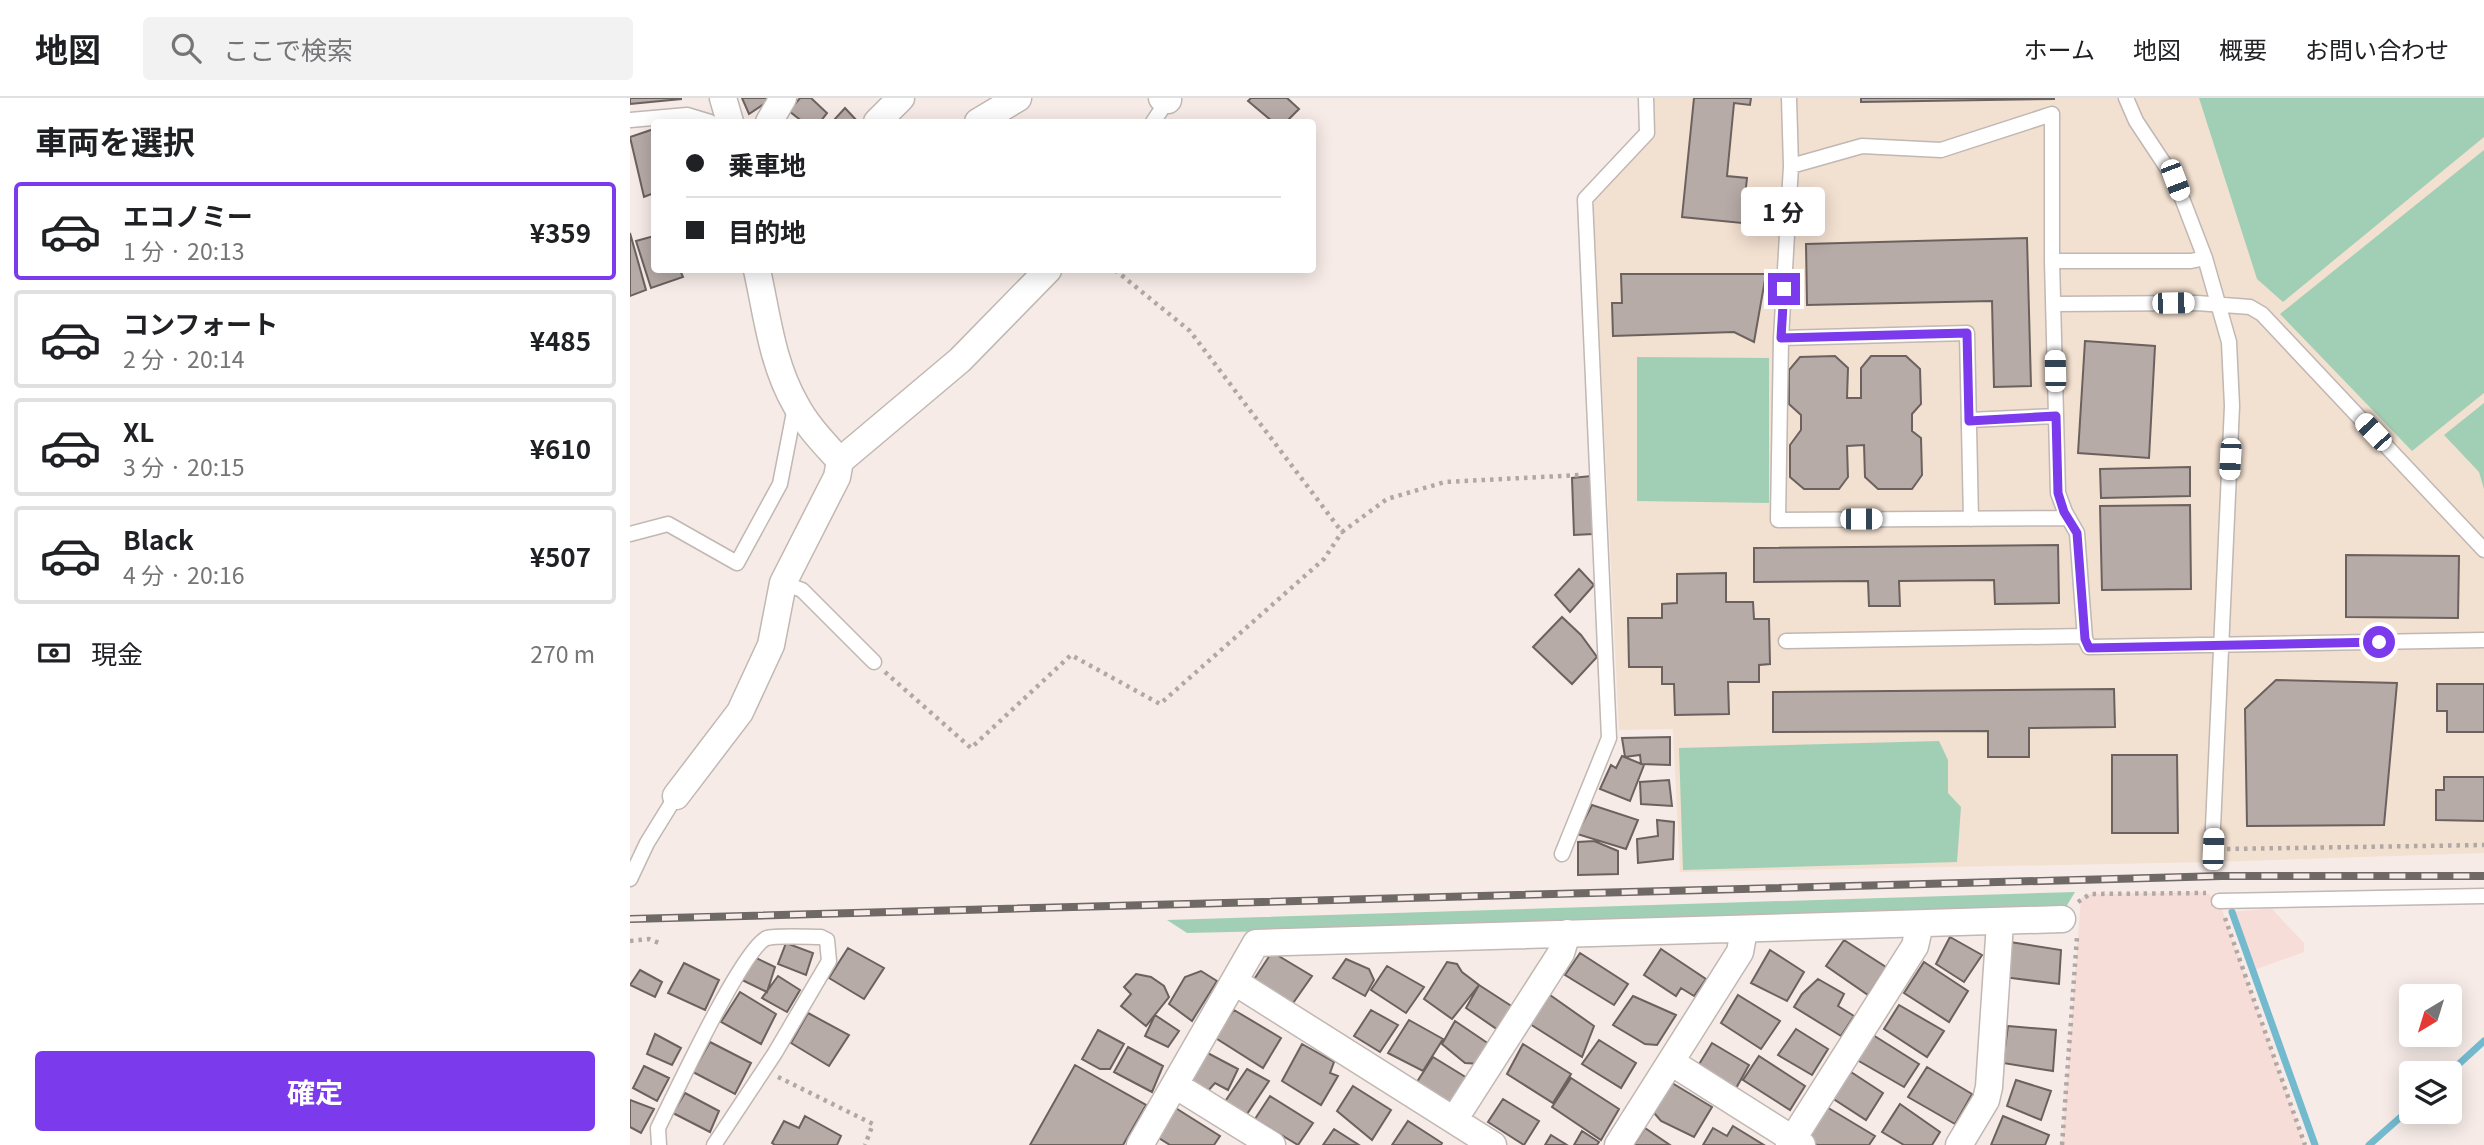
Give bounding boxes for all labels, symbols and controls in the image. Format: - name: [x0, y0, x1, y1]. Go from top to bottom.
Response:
- search box: [143, 17, 633, 80]
- text: 地図: [35, 24, 101, 72]
- icon: search: [167, 29, 205, 67]
- text: ここで検索: [223, 30, 353, 67]
- text: ホーム: [2024, 31, 2095, 66]
- text: 地図: [2133, 31, 2181, 66]
- text: 概要: [2219, 31, 2267, 66]
- text: お問い合わせ: [2305, 31, 2449, 66]
- text: 車両を選択: [35, 117, 195, 163]
- text: 乗車地: [728, 145, 806, 182]
- car: [2158, 157, 2193, 203]
- callout: 1 分: [1742, 188, 1826, 236]
- text: 1 分: [1762, 194, 1804, 228]
- text: エコノミー: [123, 196, 253, 233]
- icon: car: [39, 200, 102, 263]
- text: 目的地: [728, 212, 806, 249]
- text: ¥359: [530, 213, 591, 250]
- text: 1 分 · 20:13: [123, 233, 245, 267]
- route end: [1768, 273, 1800, 305]
- car: [2152, 292, 2195, 314]
- text: コンフォート: [123, 304, 278, 341]
- icon: car: [39, 308, 102, 371]
- text: ¥485: [530, 321, 591, 358]
- text: 2 分 · 20:14: [123, 341, 245, 375]
- car: [2045, 350, 2066, 392]
- car: [2351, 409, 2396, 455]
- text: XL: [123, 412, 154, 449]
- icon: car: [39, 416, 102, 479]
- text: ¥610: [530, 429, 591, 466]
- car: [2219, 437, 2242, 481]
- text: 3 分 · 20:15: [123, 449, 245, 483]
- car: [1841, 509, 1883, 530]
- text: Black: [123, 520, 194, 557]
- icon: car: [39, 524, 102, 587]
- text: ¥507: [530, 537, 591, 574]
- text: 4 分 · 20:16: [123, 557, 245, 591]
- route start: [2363, 626, 2395, 658]
- icon: cash: [35, 634, 73, 672]
- text: 現金: [91, 634, 143, 671]
- text: 270 m: [530, 636, 595, 670]
- car: [2202, 828, 2225, 870]
- north arrow: [2399, 984, 2462, 1046]
- map controls: [2399, 984, 2462, 1124]
- button: 確定: [35, 1051, 595, 1131]
- button: layers: [2399, 1061, 2462, 1124]

